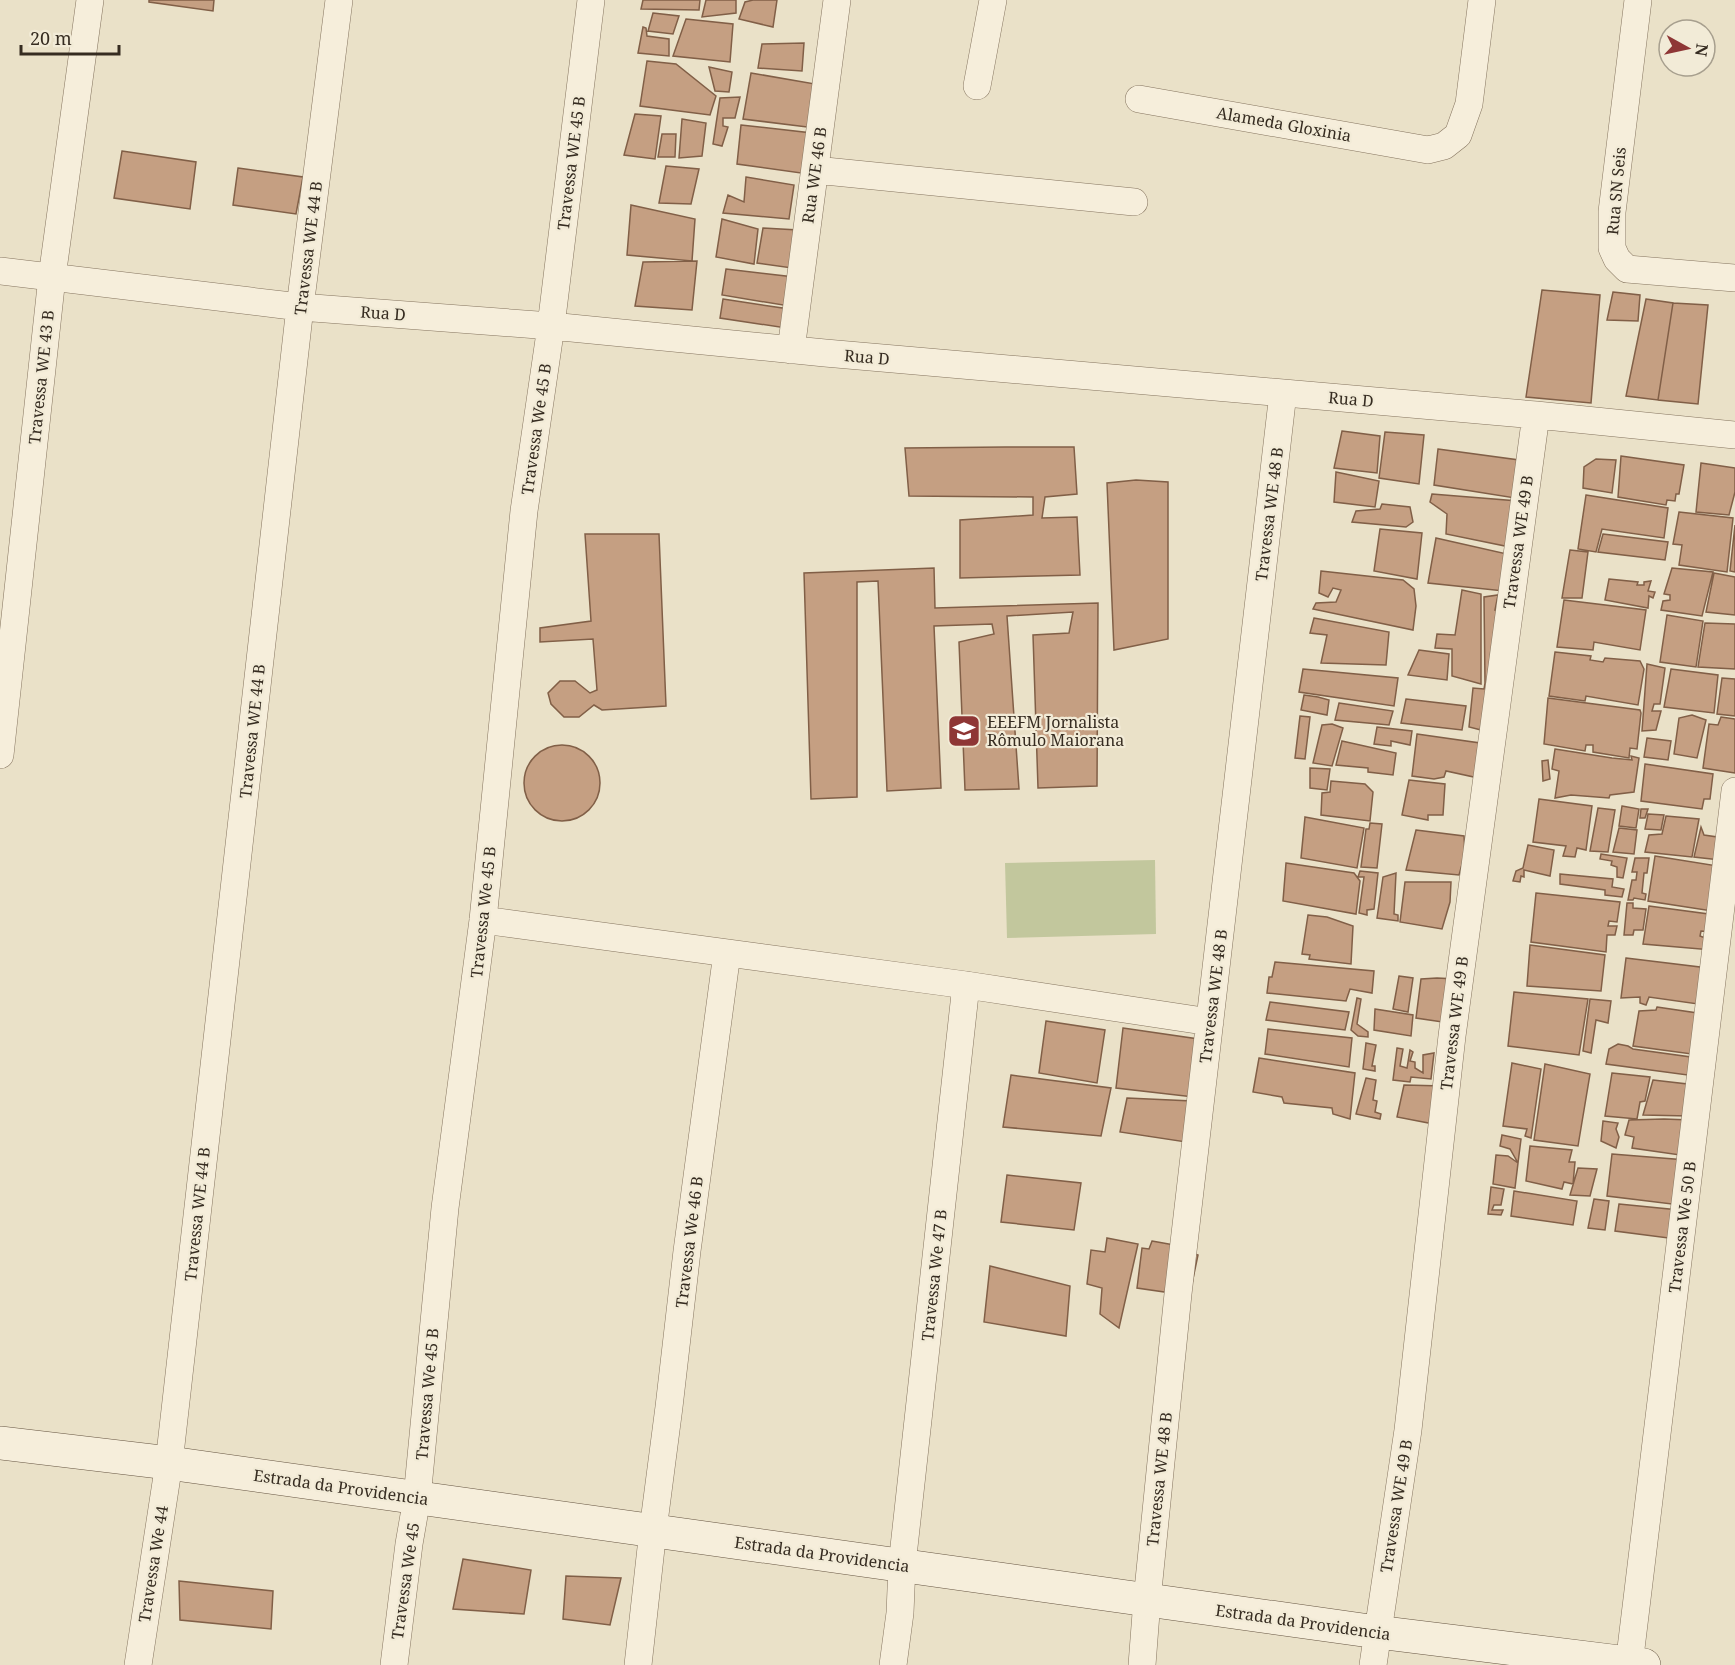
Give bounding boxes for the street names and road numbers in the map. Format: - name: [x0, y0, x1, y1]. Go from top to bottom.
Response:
- street label: Travessa WE 45 B: [552, 95, 590, 231]
- street label: Alameda Gloxinia: [1215, 101, 1353, 147]
- street label: Rua WE 46 B: [796, 125, 832, 225]
- street label: Rua SN Seis: [1601, 146, 1631, 236]
- street label: Travessa WE 44 B: [289, 180, 327, 316]
- street label: Rua D: [360, 300, 406, 326]
- street label: Travessa WE 43 B: [23, 309, 59, 445]
- street label: Rua D: [843, 344, 891, 370]
- street label: Travessa We 45 B: [516, 362, 556, 496]
- street label: Rua D: [1327, 386, 1375, 412]
- street label: Travessa WE 48 B: [1250, 446, 1288, 582]
- street label: Travessa WE 49 B: [1498, 474, 1538, 610]
- street label: Travessa WE 44 B: [234, 663, 270, 799]
- street label: Travessa We 45 B: [465, 845, 501, 979]
- street label: Travessa WE 48 B: [1194, 928, 1232, 1064]
- street label: Travessa WE 49 B: [1435, 955, 1473, 1091]
- street label: Travessa WE 44 B: [179, 1146, 215, 1282]
- street label: Travessa We 50 B: [1663, 1160, 1701, 1294]
- street label: Travessa We 46 B: [670, 1175, 708, 1309]
- street label: Travessa We 47 B: [916, 1208, 952, 1342]
- street label: Travessa We 45 B: [410, 1327, 444, 1461]
- street label: Travessa WE 48 B: [1141, 1411, 1177, 1547]
- street label: Travessa WE 49 B: [1375, 1438, 1417, 1574]
- street label: Estrada da Providencia: [252, 1464, 430, 1510]
- street label: Travessa We 44: [133, 1504, 173, 1624]
- street label: Travessa We 45: [386, 1521, 424, 1641]
- street label: Estrada da Providencia: [733, 1531, 911, 1577]
- street label: Estrada da Providencia: [1214, 1599, 1392, 1645]

